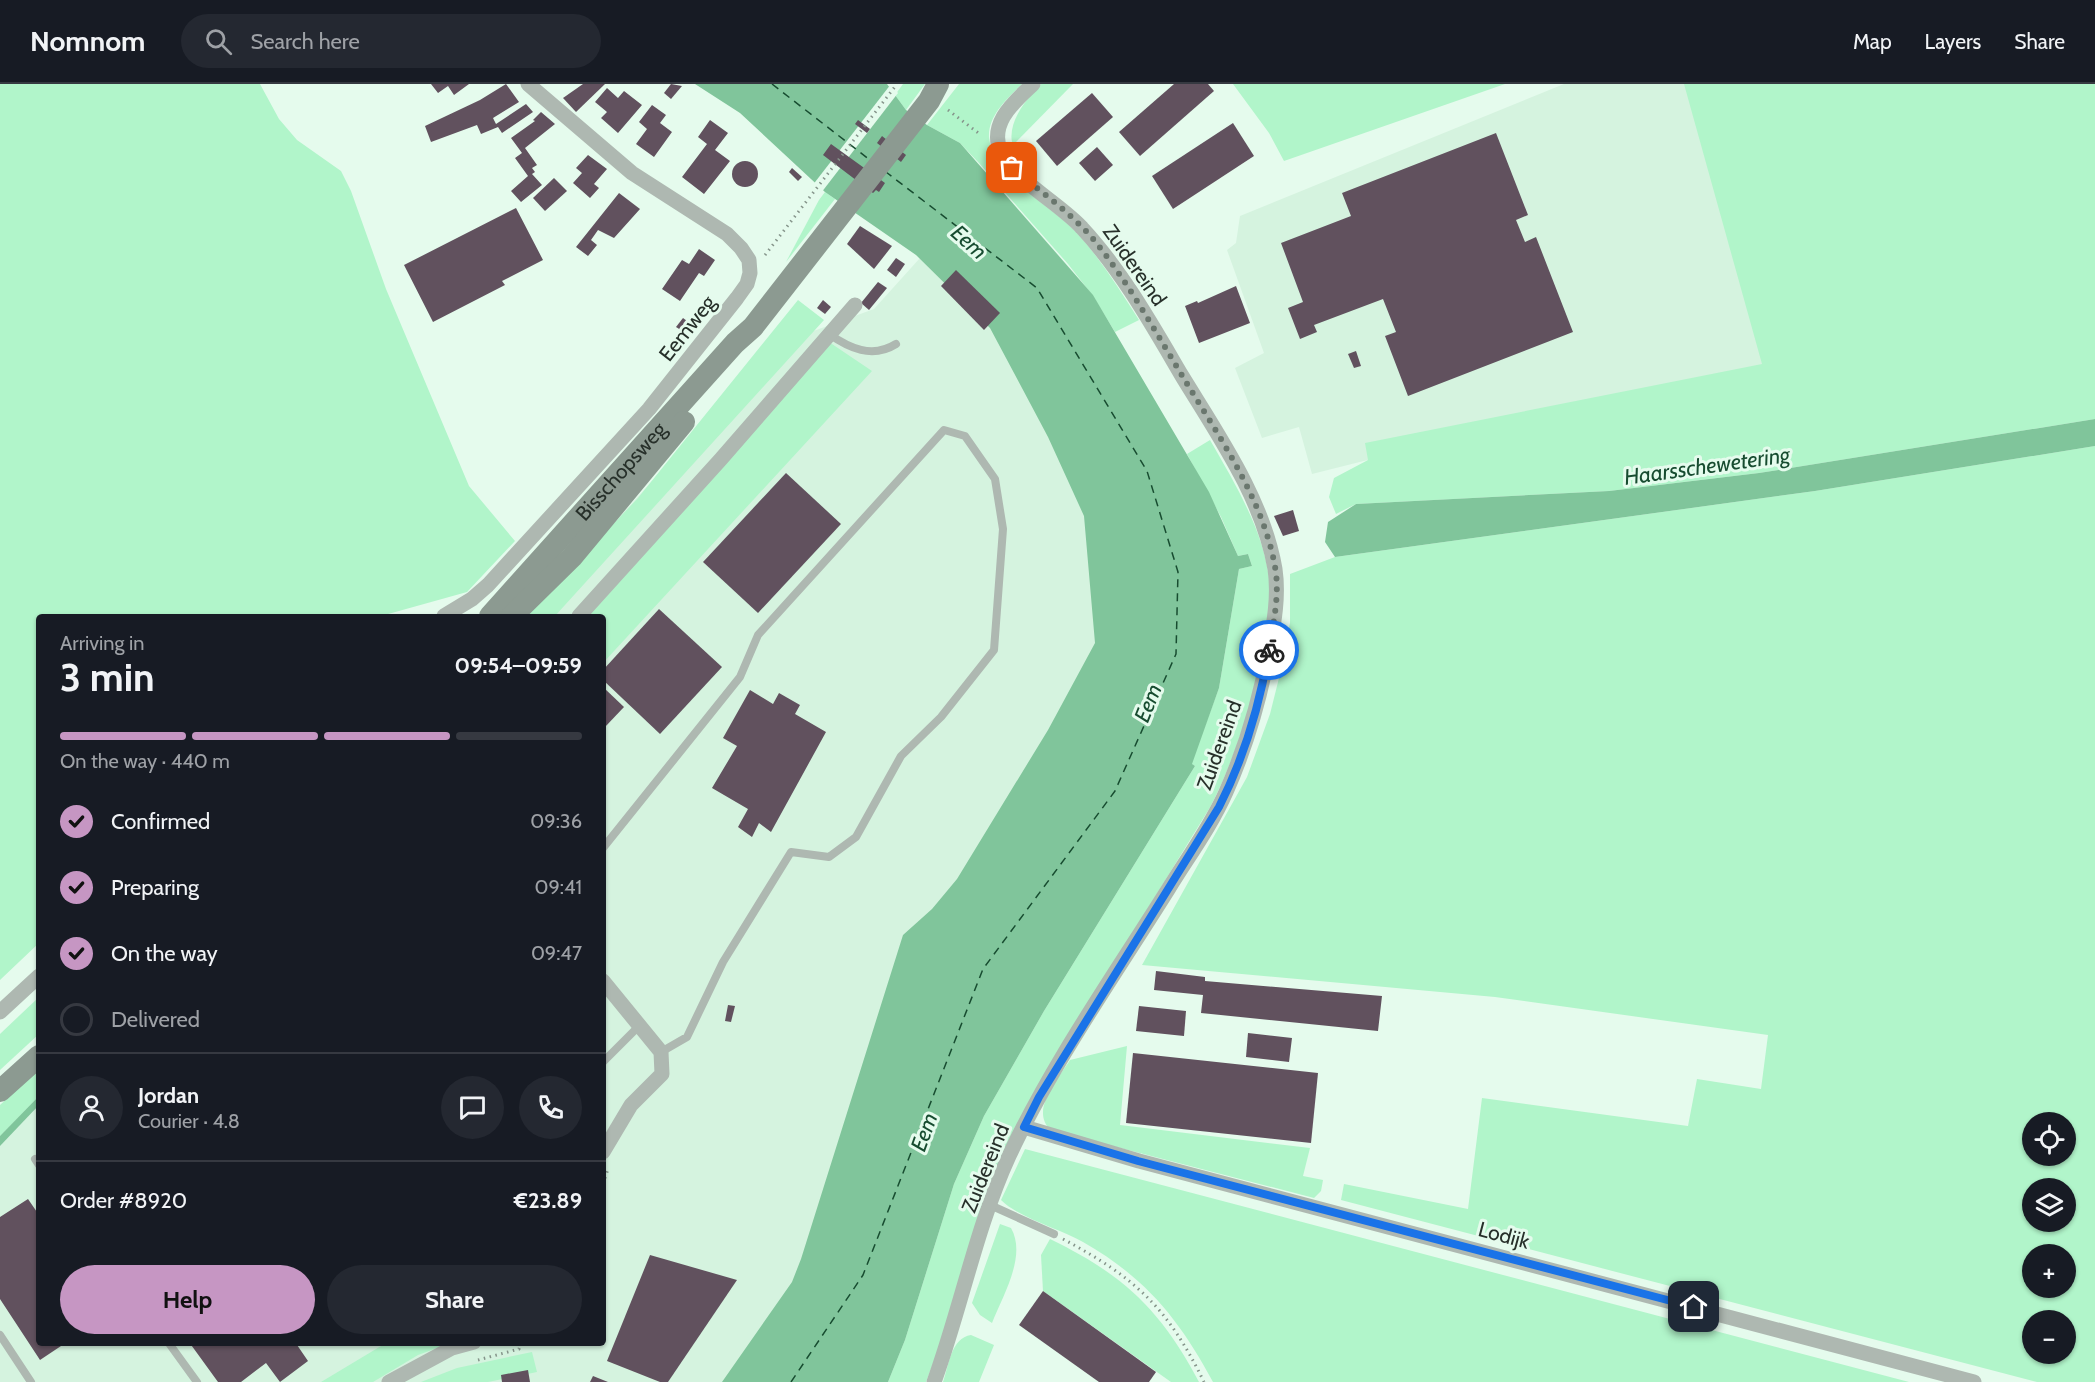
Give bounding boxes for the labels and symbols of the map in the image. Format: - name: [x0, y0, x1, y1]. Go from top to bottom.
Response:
- pin: [986, 142, 1037, 193]
- water label: Eem: [946, 219, 992, 265]
- street label: Zuidereind: [1098, 219, 1172, 311]
- street label: Eemweg: [654, 290, 721, 366]
- street label: Bisschopsweg: [570, 416, 671, 525]
- water label: Haarsschewetering: [1622, 441, 1793, 491]
- courier: [1239, 620, 1299, 680]
- water label: Eem: [1128, 680, 1168, 726]
- street label: Zuidereind: [1191, 697, 1247, 793]
- water label: Eem: [905, 1109, 943, 1155]
- street label: Zuidereind: [956, 1120, 1014, 1216]
- street label: Lodijk: [1475, 1216, 1533, 1255]
- pin: [1668, 1281, 1719, 1332]

